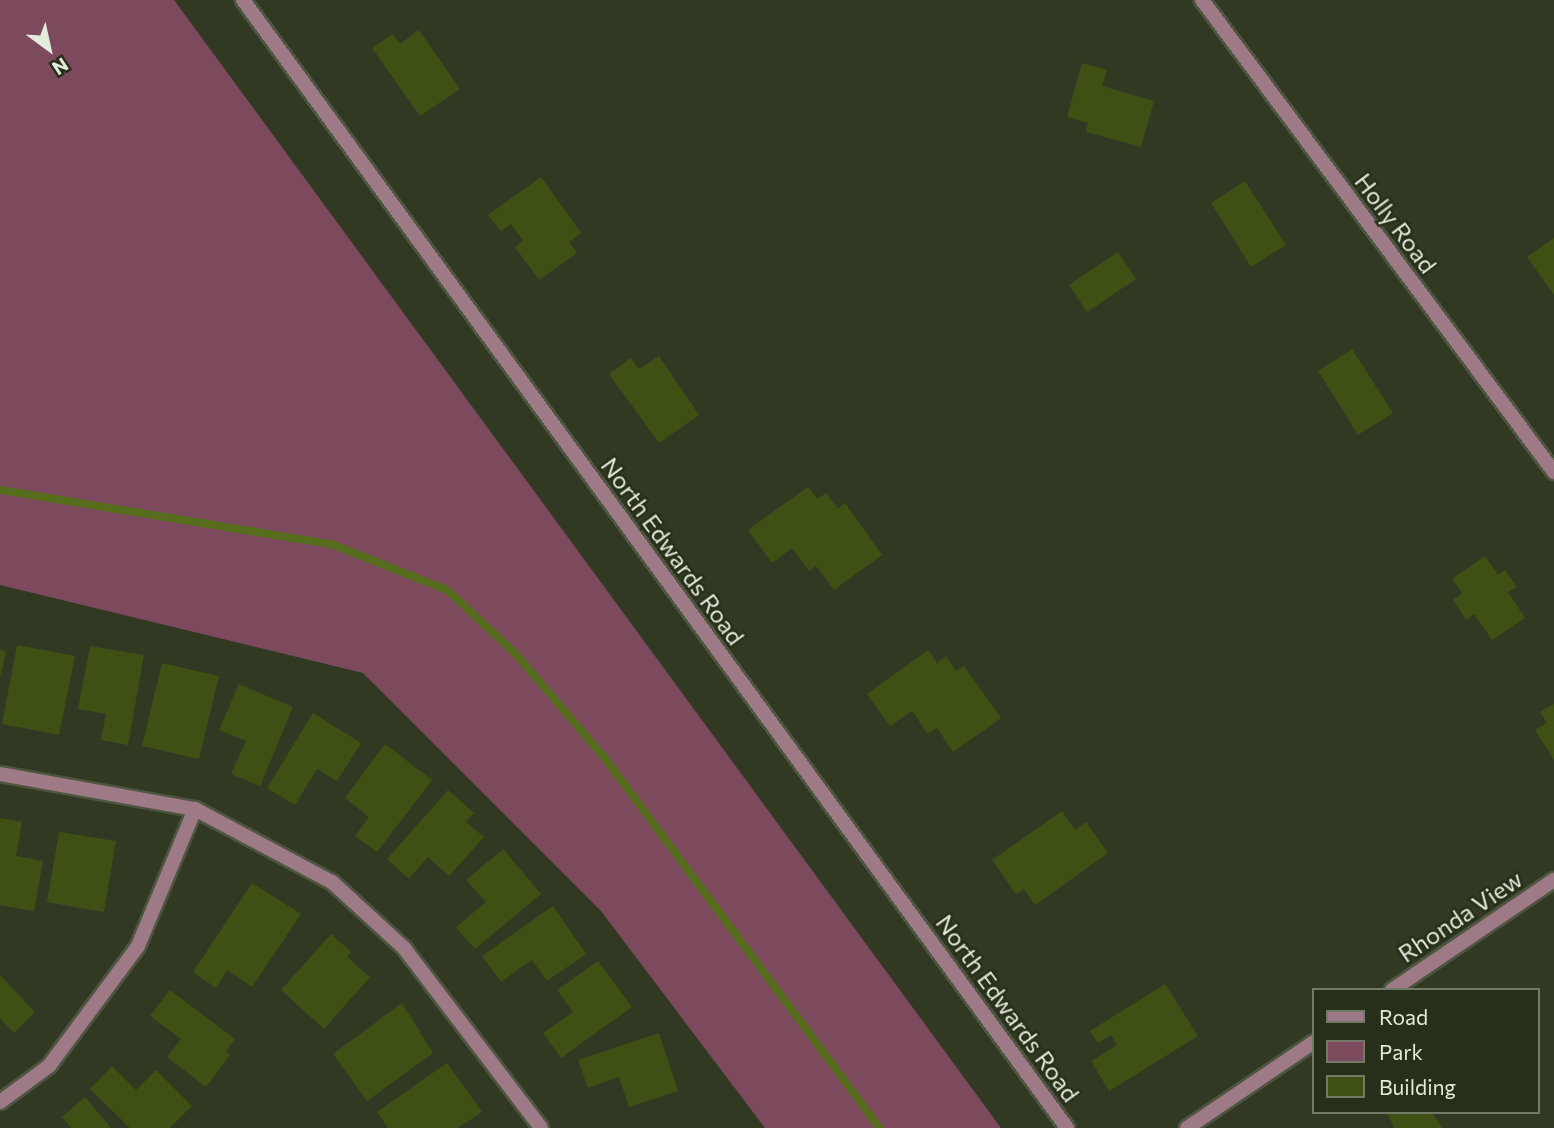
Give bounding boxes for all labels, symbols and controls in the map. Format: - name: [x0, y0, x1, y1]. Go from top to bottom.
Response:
- north arrow: [14, 14, 84, 84]
- text: N: [48, 53, 73, 81]
- street label: Holly Road: [1349, 167, 1443, 279]
- street label: North Edwards Road: [595, 452, 751, 650]
- street label: Rhonda View: [1393, 864, 1527, 968]
- street label: North Edwards Road: [930, 909, 1086, 1107]
- legend: [1312, 988, 1540, 1114]
- text: Road: [1379, 1004, 1428, 1029]
- text: Park: [1379, 1039, 1423, 1064]
- text: Building: [1379, 1074, 1456, 1099]

